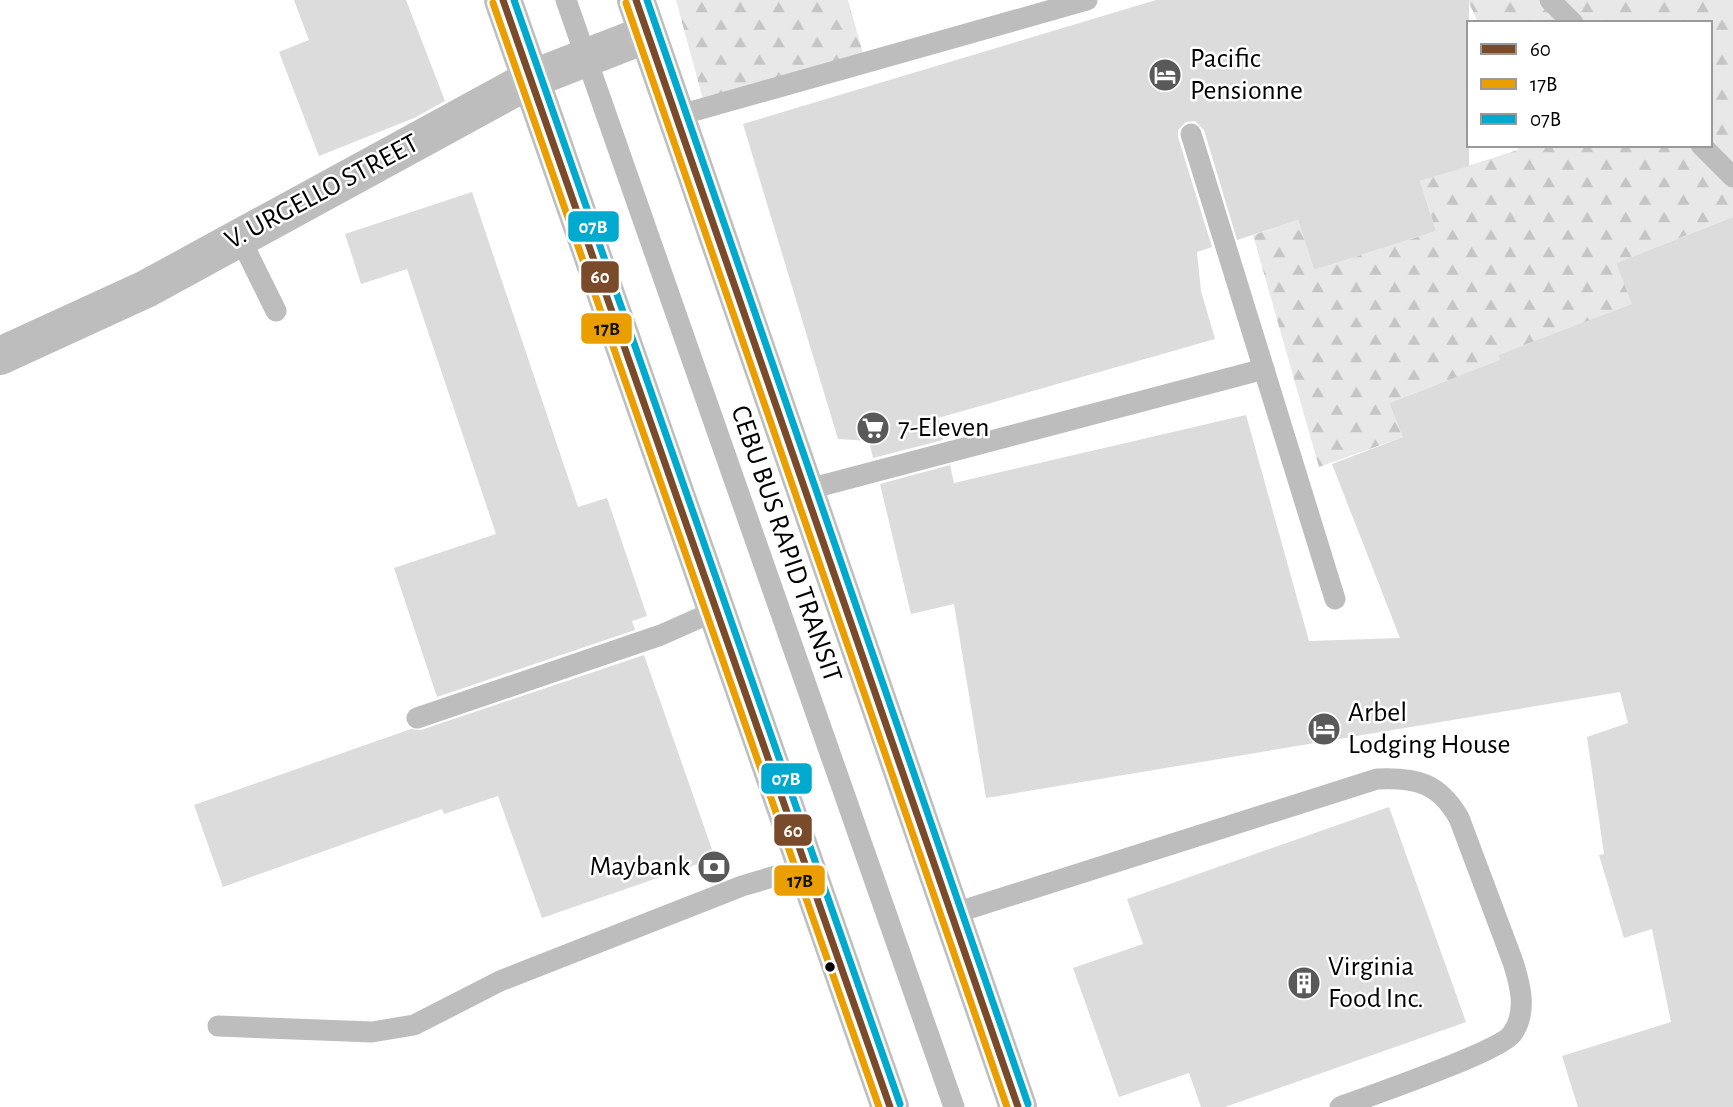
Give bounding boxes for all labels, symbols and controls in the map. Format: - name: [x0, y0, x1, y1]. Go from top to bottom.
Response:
- legend: [1467, 21, 1712, 147]
- text: 60: [1530, 39, 1551, 60]
- place label: Pacific Pensionne: [1190, 45, 1303, 105]
- hotel icon: Pacific Pensionne: [1146, 56, 1184, 94]
- text: 17B: [1530, 74, 1557, 95]
- text: 07B: [1530, 109, 1561, 130]
- street label: V. URGELLO STREET: [221, 129, 424, 255]
- line badge: 07B: [567, 210, 620, 243]
- text: 07B: [578, 218, 608, 237]
- line badge: 60: [580, 260, 620, 294]
- text: 60: [590, 268, 610, 287]
- line badge: 17B: [580, 312, 633, 345]
- text: 17B: [594, 320, 620, 339]
- street label: CEBU BUS RAPID TRANSIT: [725, 402, 847, 686]
- supermarket icon: 7-Eleven: [854, 409, 892, 447]
- place label: 7-Eleven: [898, 414, 990, 442]
- place label: Arbel Lodging House: [1348, 699, 1511, 759]
- hotel icon: Arbel Lodging House: [1305, 710, 1343, 748]
- line badge: 07B: [760, 762, 813, 795]
- text: 07B: [771, 770, 801, 789]
- line badge: 60: [773, 813, 813, 847]
- text: 60: [783, 822, 803, 841]
- bank icon: Maybank: [695, 848, 733, 886]
- place label: Maybank: [589, 853, 690, 881]
- line badge: 17B: [773, 864, 826, 897]
- text: 17B: [787, 872, 813, 891]
- place label: Virginia Food Inc.: [1328, 953, 1424, 1013]
- unlabelled marker: [823, 960, 837, 974]
- building icon: Virginia Food Inc.: [1285, 964, 1323, 1002]

